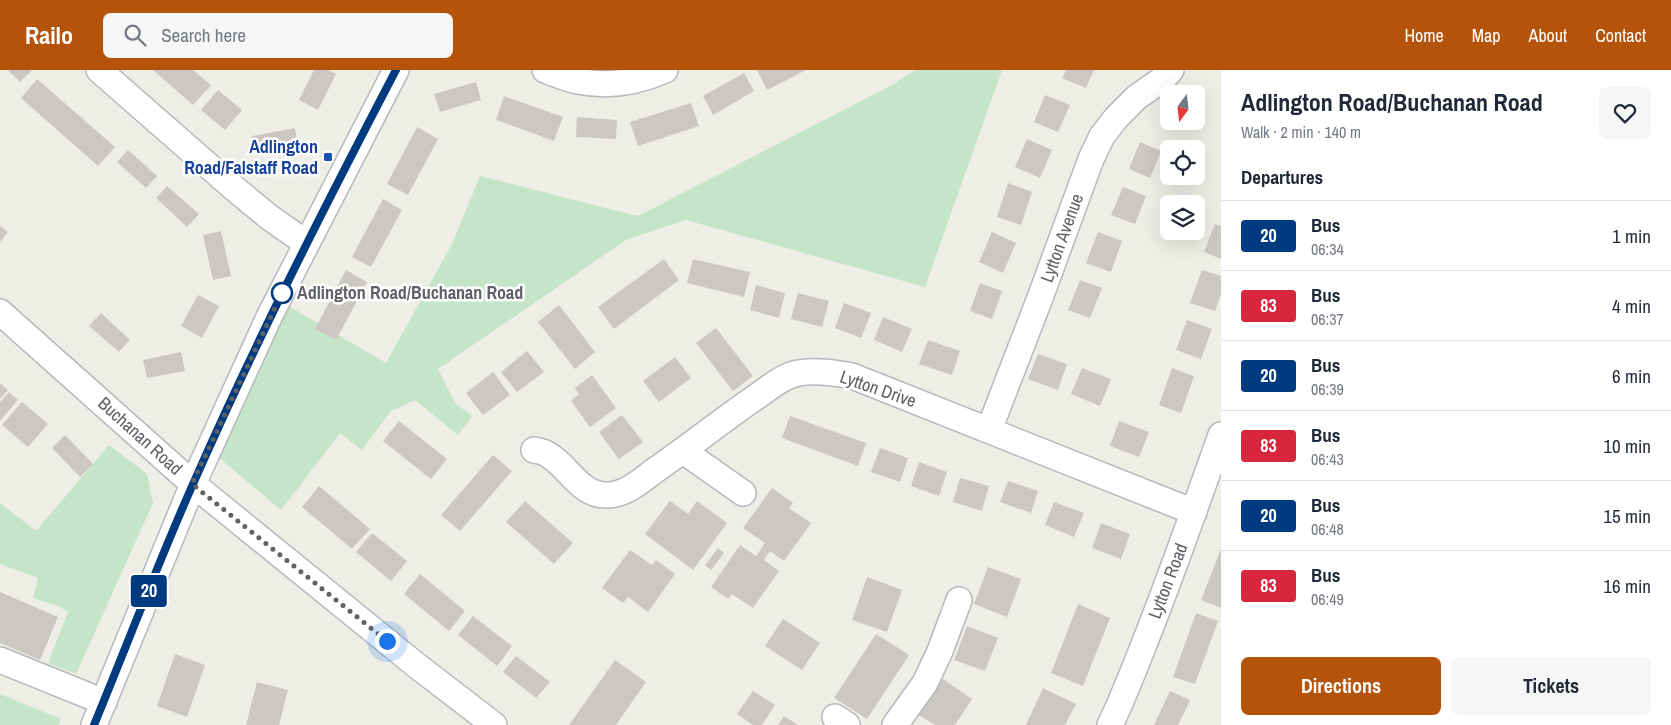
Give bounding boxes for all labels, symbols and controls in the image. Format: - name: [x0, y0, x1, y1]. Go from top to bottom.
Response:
- search box: [103, 13, 453, 58]
- text: Railo: [25, 19, 73, 51]
- icon: search: [121, 21, 149, 49]
- text: Search here: [161, 22, 246, 48]
- text: Home: [1404, 23, 1444, 48]
- text: Map: [1472, 23, 1501, 48]
- text: About: [1529, 23, 1567, 48]
- text: Contact: [1595, 23, 1646, 48]
- north arrow: [1160, 85, 1205, 130]
- map controls: [1160, 85, 1205, 240]
- text: Adlington Road/Buchanan Road: [1241, 86, 1543, 118]
- button: heart: [1599, 87, 1651, 139]
- text: Walk · 2 min · 140 m: [1241, 121, 1361, 143]
- place label: Adlington Road/Falstaff Road: [184, 134, 318, 180]
- button: locate: [1160, 140, 1205, 185]
- marker: Adlington Road/Falstaff Road: [322, 151, 334, 163]
- text: Departures: [1241, 164, 1323, 190]
- street label: Lytton Avenue: [1034, 190, 1089, 286]
- button: layers: [1160, 195, 1205, 240]
- text: Bus: [1311, 212, 1340, 238]
- text: 20: [1260, 223, 1277, 248]
- text: 1 min: [1612, 223, 1651, 249]
- text: 06:34: [1311, 238, 1344, 260]
- place label: Adlington Road/Buchanan Road: [297, 280, 523, 305]
- marker: Adlington Road/Buchanan Road: [271, 282, 293, 304]
- text: Bus: [1311, 282, 1340, 308]
- text: 83: [1260, 293, 1277, 318]
- text: 4 min: [1612, 293, 1651, 319]
- text: 06:37: [1311, 308, 1344, 330]
- text: Bus: [1311, 352, 1340, 378]
- text: 20: [1260, 363, 1277, 388]
- text: 6 min: [1612, 363, 1651, 389]
- street label: Lytton Drive: [837, 364, 920, 413]
- text: 06:39: [1311, 378, 1344, 400]
- street label: Buchanan Road: [93, 391, 188, 480]
- text: Bus: [1311, 422, 1340, 448]
- text: 83: [1260, 433, 1277, 458]
- text: 10 min: [1603, 433, 1651, 459]
- text: 06:43: [1311, 448, 1344, 470]
- text: Bus: [1311, 492, 1340, 518]
- text: 20: [1260, 503, 1277, 528]
- text: 15 min: [1603, 503, 1651, 529]
- text: 06:48: [1311, 518, 1344, 540]
- street label: Lytton Road: [1142, 539, 1193, 622]
- text: Bus: [1311, 562, 1340, 588]
- text: 83: [1260, 573, 1277, 598]
- text: 16 min: [1603, 573, 1651, 599]
- line badge: 20: [126, 575, 172, 607]
- text: 20: [141, 578, 157, 603]
- text: 06:49: [1311, 588, 1344, 610]
- your location: [375, 629, 400, 654]
- button: Directions: [1241, 657, 1441, 715]
- button: Tickets: [1451, 657, 1651, 715]

